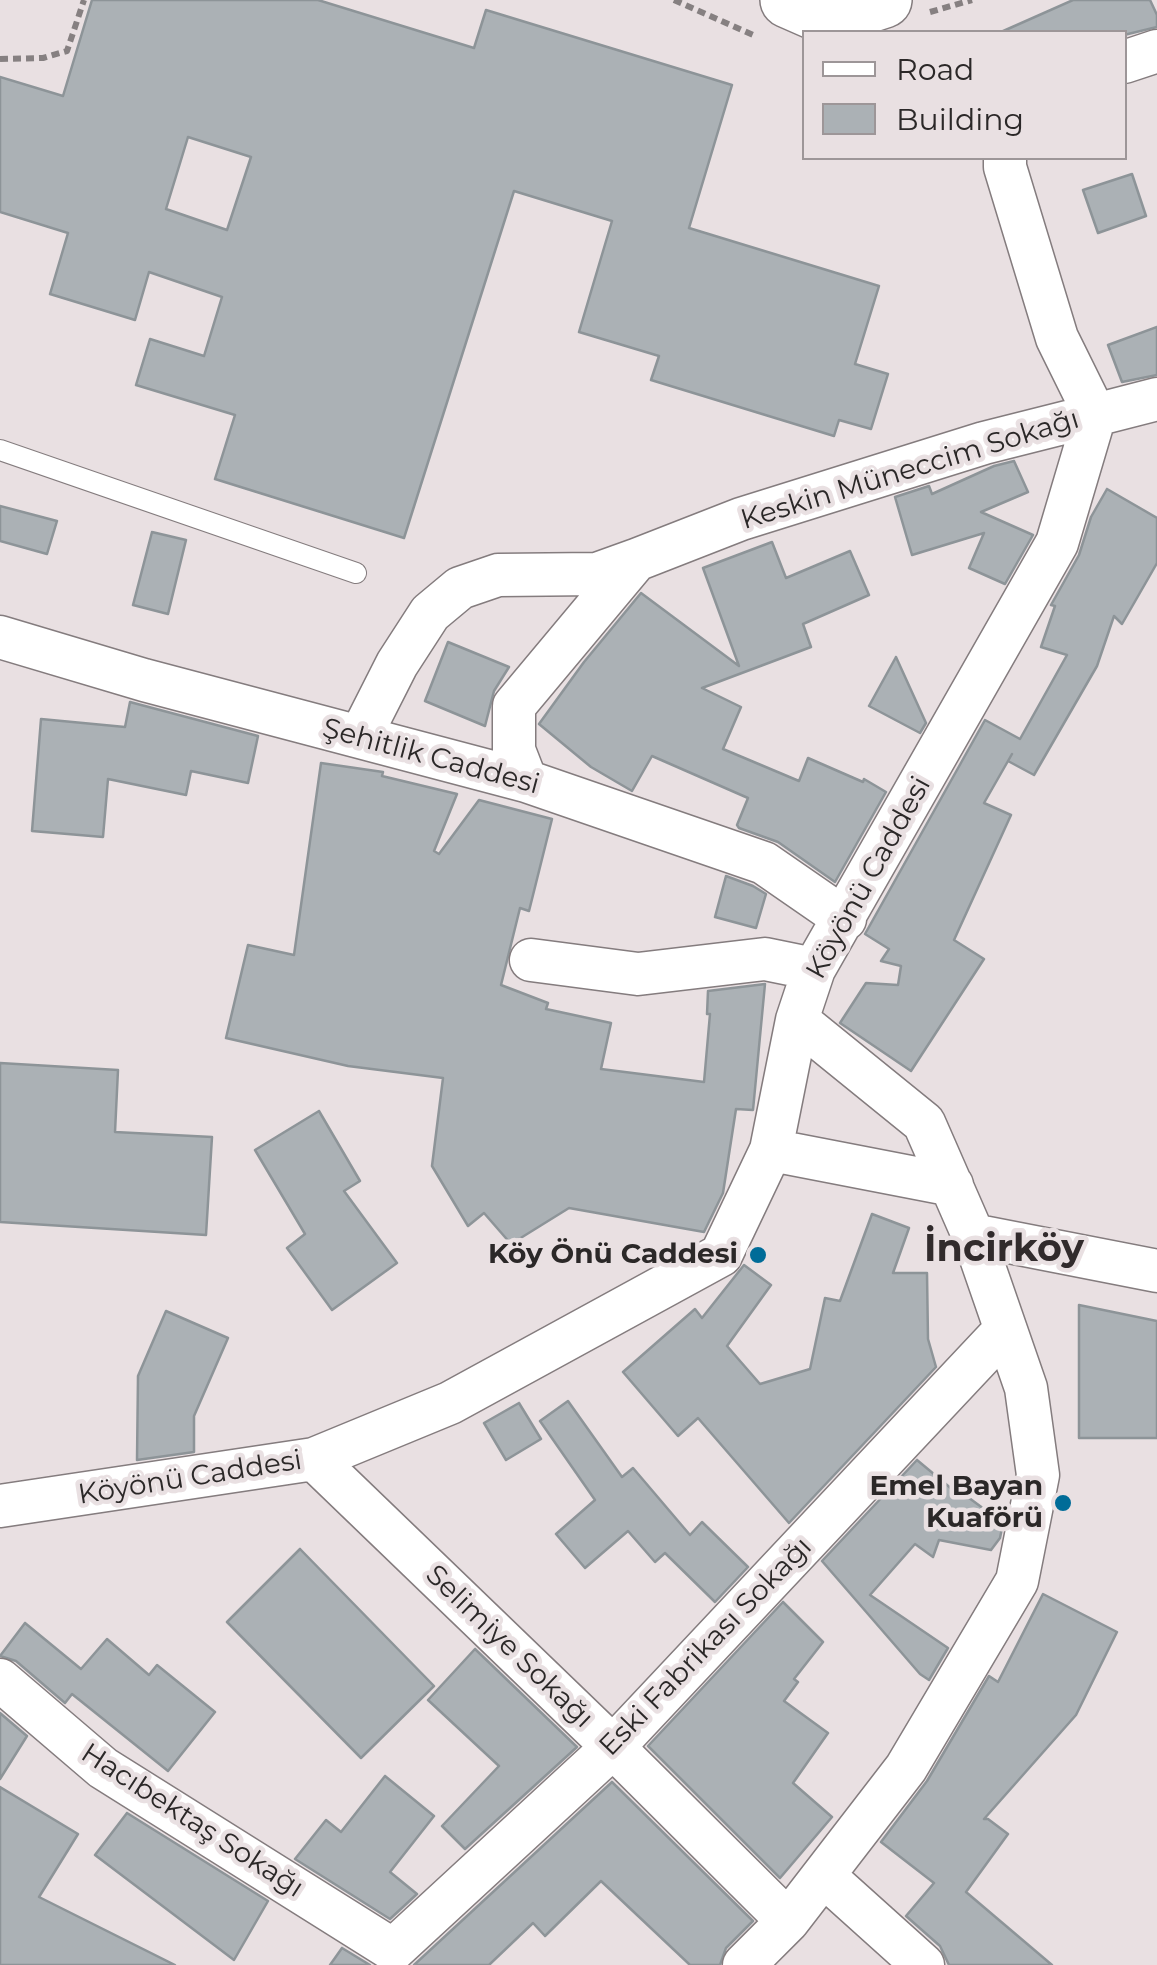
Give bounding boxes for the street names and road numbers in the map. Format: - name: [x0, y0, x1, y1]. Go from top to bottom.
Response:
- street label: Keskin Müneccim Sokağı: [737, 402, 1083, 538]
- street label: Şehitlik Caddesi: [319, 712, 543, 802]
- street label: Köyönü Caddesi: [800, 771, 938, 985]
- street label: Köyönü Caddesi: [76, 1444, 304, 1512]
- street label: Eski Fabrikası Sokağı: [593, 1531, 819, 1763]
- street label: Selimiye Sokağı: [418, 1559, 600, 1735]
- street label: Hacıbektaş Sokağı: [75, 1737, 309, 1905]

